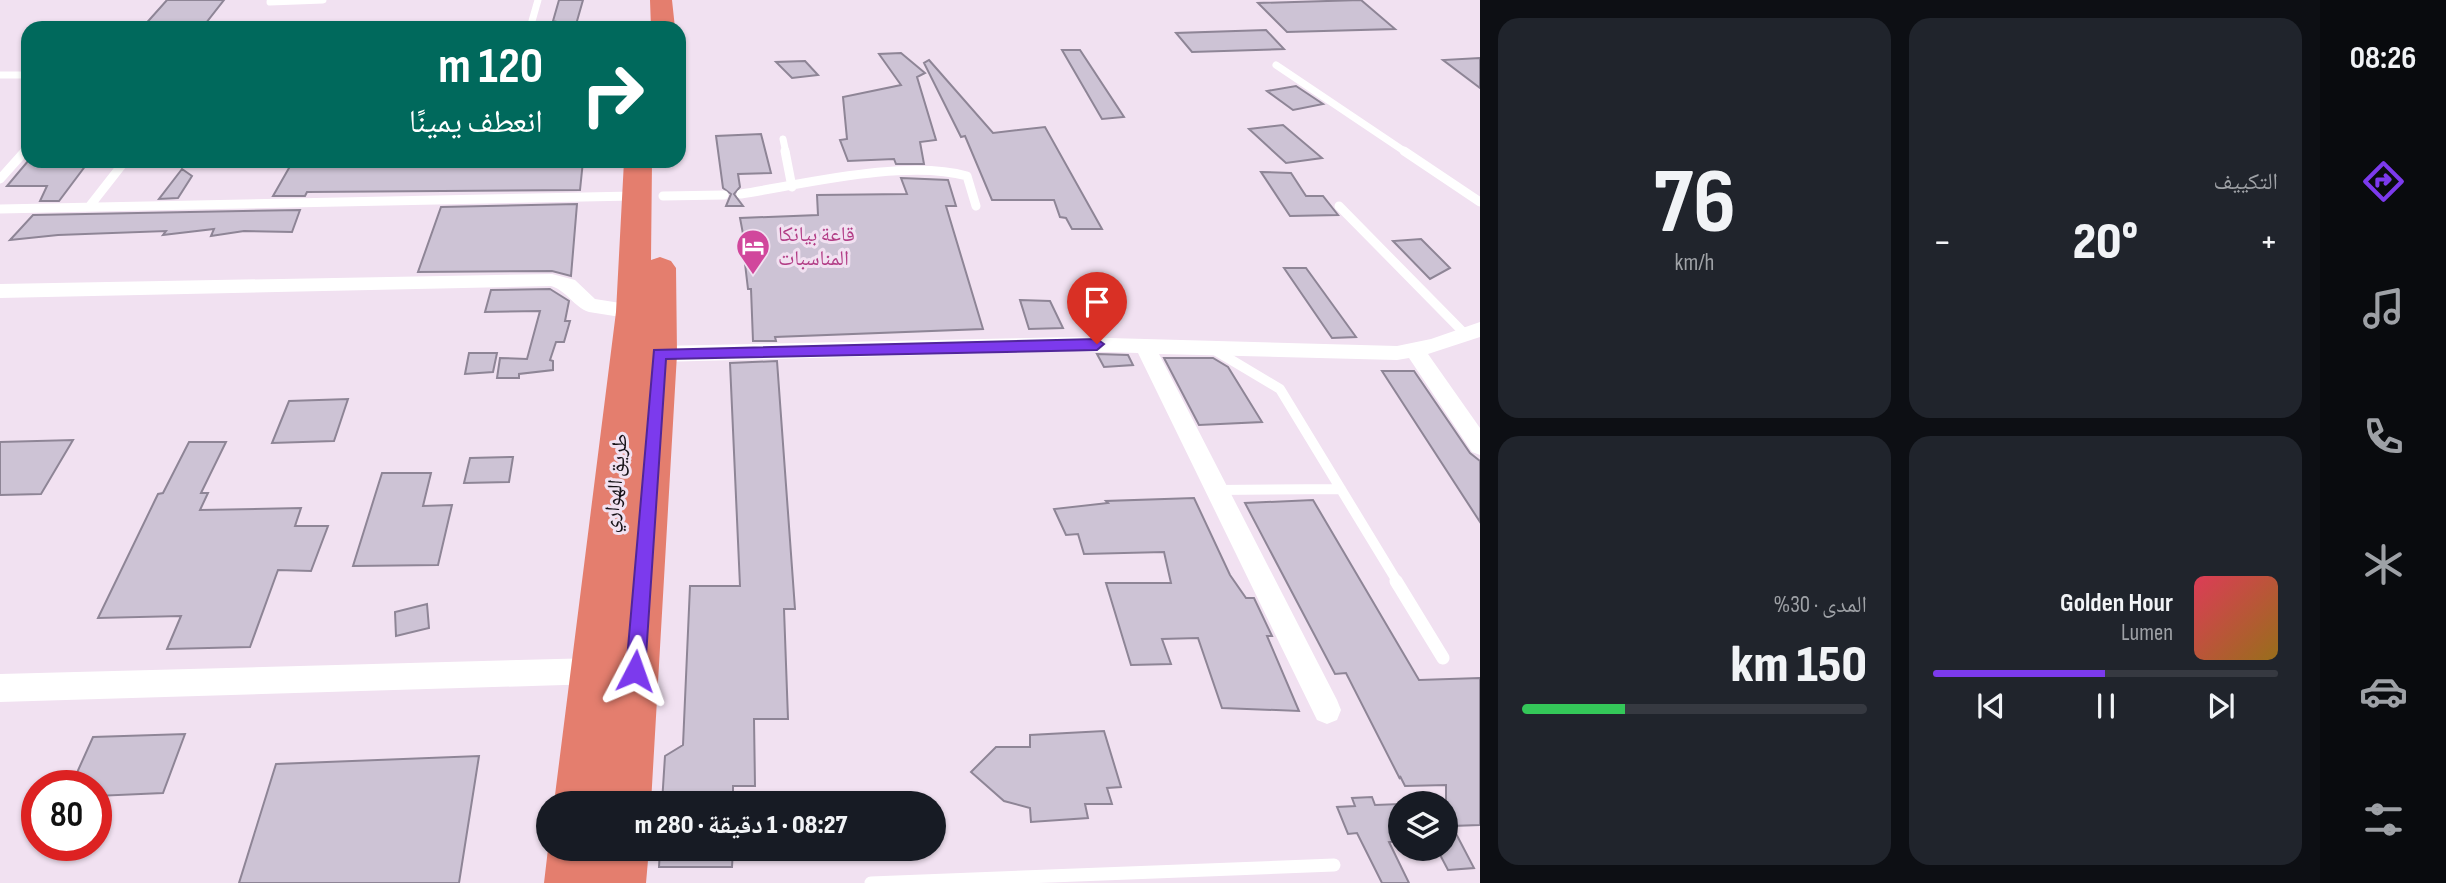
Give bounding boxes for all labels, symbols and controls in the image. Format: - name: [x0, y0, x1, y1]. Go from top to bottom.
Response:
- text: 120 m: [438, 38, 543, 97]
- text: 08:26: [2350, 39, 2416, 78]
- icon: right: [567, 49, 658, 140]
- text: انعطف يمينًا: [409, 103, 543, 142]
- text: 76: [1653, 149, 1736, 258]
- icon: directions: [2359, 157, 2408, 206]
- text: التكييف: [2213, 168, 2278, 196]
- text: 20°: [2073, 211, 2138, 274]
- text: −: [1933, 220, 1952, 265]
- text: +: [2259, 220, 2278, 265]
- place label: قاعة بيانكا المناسبات: [778, 222, 855, 271]
- hotel icon: قاعة بيانكا المناسبات: [734, 227, 772, 276]
- text: km/h: [1675, 249, 1714, 277]
- pin: [1067, 272, 1127, 344]
- icon: arrive: [1078, 283, 1116, 321]
- icon: music: [2359, 284, 2408, 333]
- icon: phone: [2359, 412, 2408, 461]
- street label: طريق الهواري: [598, 432, 636, 534]
- icon: climate: [2359, 540, 2408, 589]
- text: Golden Hour: [2060, 588, 2173, 619]
- text: المدى · 30%: [1774, 591, 1867, 619]
- text: Lumen: [2121, 619, 2173, 647]
- position arrow: [598, 634, 672, 708]
- text: 150 km: [1730, 634, 1867, 697]
- icon: car: [2359, 667, 2408, 716]
- icon: previous: [1972, 687, 2010, 725]
- icon: pause: [2087, 687, 2125, 725]
- icon: next: [2202, 687, 2240, 725]
- speed limit sign: 80: [21, 770, 112, 861]
- map controls: [1388, 791, 1458, 861]
- button: layers: [1388, 791, 1458, 861]
- icon: filters: [2359, 795, 2408, 844]
- text: 08:27 · 1 دقيقة · 280 m: [635, 810, 847, 841]

